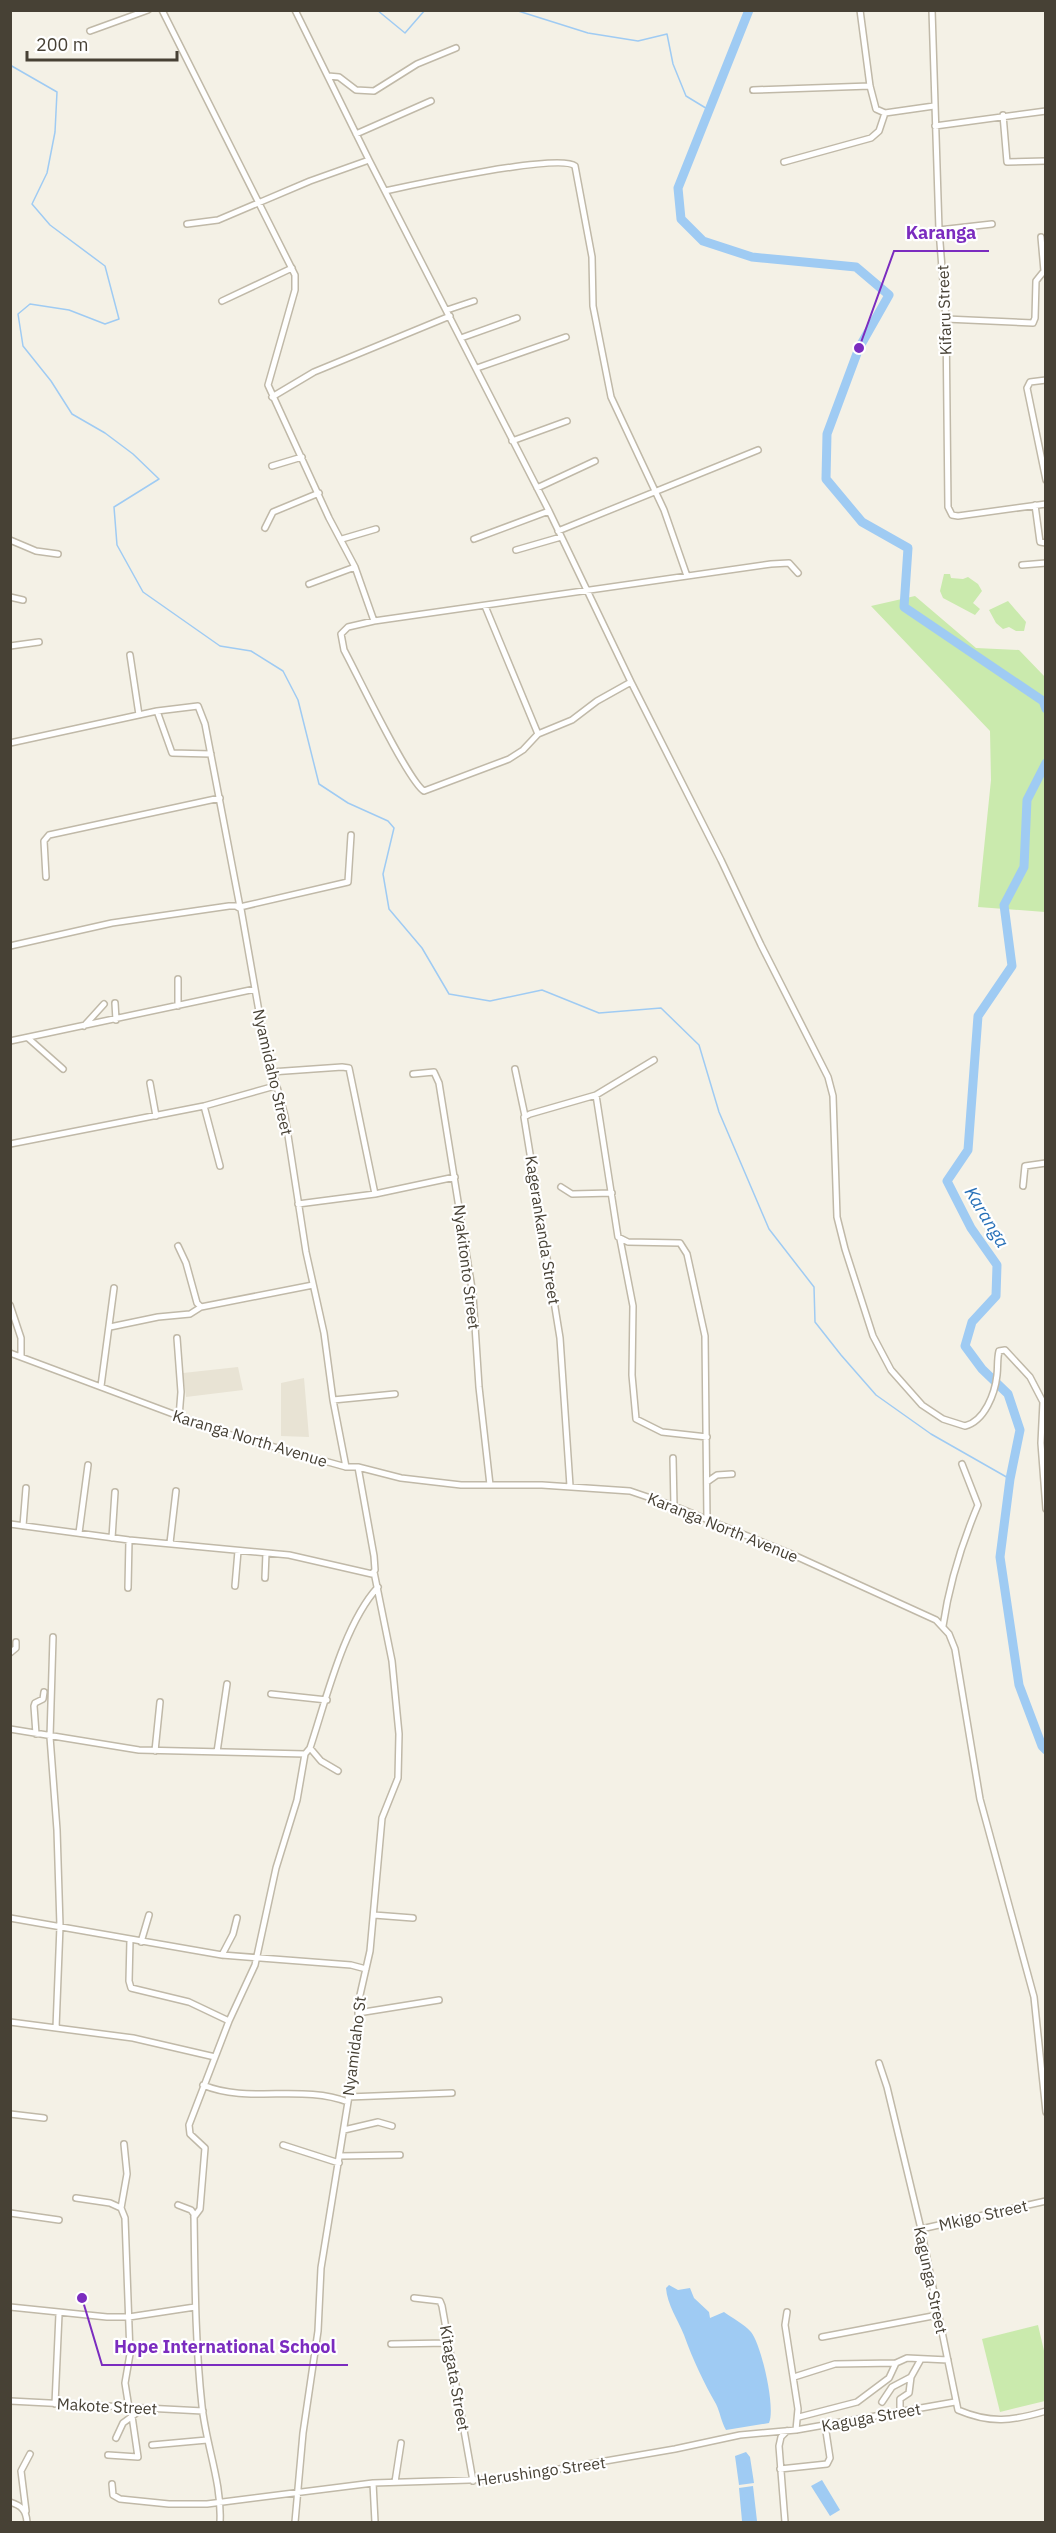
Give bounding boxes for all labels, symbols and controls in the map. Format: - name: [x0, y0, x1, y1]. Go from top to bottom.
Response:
- scale bar: [27, 24, 177, 62]
- text: 200 m: [36, 33, 88, 56]
- callout: Karanga: [894, 215, 989, 251]
- text: Karanga: [906, 221, 976, 244]
- street label: Kifaru Street: [932, 264, 956, 356]
- street label: Nyamidaho Street: [249, 1007, 297, 1137]
- street label: Kagerankanda Street: [521, 1154, 565, 1306]
- water label: Karanga: [960, 1182, 1014, 1252]
- street label: Nyakitonto Street: [449, 1203, 485, 1331]
- street label: Karanga North Avenue: [170, 1405, 330, 1471]
- street label: Karanga North Avenue: [645, 1488, 801, 1566]
- street label: Nyamidaho St: [338, 1995, 370, 2097]
- street label: Mkigo Street: [937, 2195, 1029, 2235]
- street label: Kagunga Street: [910, 2224, 952, 2336]
- street label: Kitagata Street: [436, 2324, 474, 2432]
- callout: Hope International School: [102, 2329, 348, 2365]
- text: Hope International School: [114, 2335, 337, 2358]
- street label: Makote Street: [56, 2393, 158, 2419]
- street label: Kaguga Street: [820, 2398, 922, 2436]
- street label: Herushingo Street: [475, 2452, 607, 2490]

